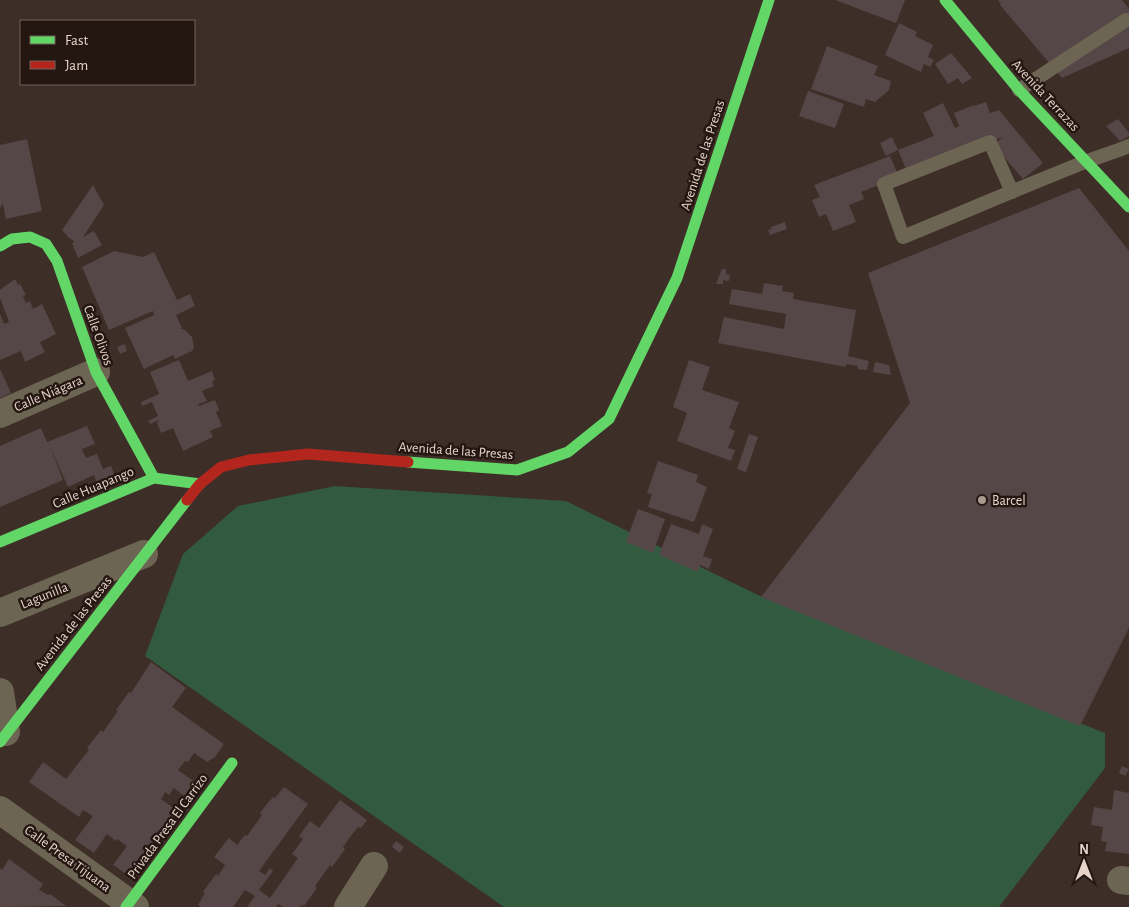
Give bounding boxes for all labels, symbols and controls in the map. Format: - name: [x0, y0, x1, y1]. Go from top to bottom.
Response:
- legend: [20, 20, 195, 85]
- text: Fast: [65, 33, 89, 48]
- street label: Avenida Terrazas: [1009, 57, 1082, 134]
- text: Jam: [65, 58, 88, 73]
- street label: Avenida de las Presas: [679, 98, 727, 212]
- street label: Calle Olivos: [81, 303, 115, 367]
- street label: Calle Niágara: [12, 373, 85, 415]
- street label: Avenida de las Presas: [398, 440, 514, 462]
- street label: Calle Huapango: [51, 464, 136, 511]
- marker: Barcel: [976, 494, 988, 506]
- place label: Barcel: [992, 494, 1026, 508]
- street label: Avenida de las Presas: [33, 574, 115, 673]
- street label: Lagunilla: [19, 580, 71, 612]
- street label: Privada Presa El Carrizo: [125, 771, 211, 882]
- street label: Calle Presa Tijuana: [22, 823, 113, 895]
- north arrow: [1059, 837, 1109, 887]
- text: N: [1079, 843, 1089, 857]

